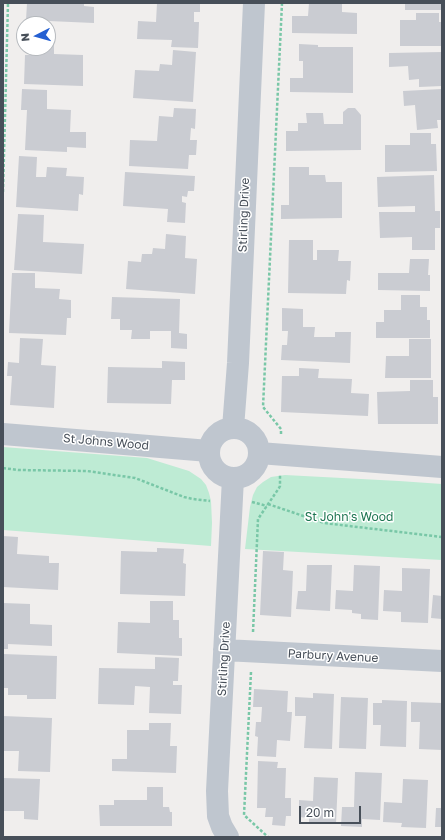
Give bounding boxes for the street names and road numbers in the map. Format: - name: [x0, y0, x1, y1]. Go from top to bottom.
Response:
- street label: Stirling Drive: [236, 177, 252, 253]
- street label: St Johns Wood: [63, 431, 149, 453]
- street label: Stirling Drive: [215, 621, 233, 697]
- street label: Parbury Avenue: [287, 646, 379, 666]

